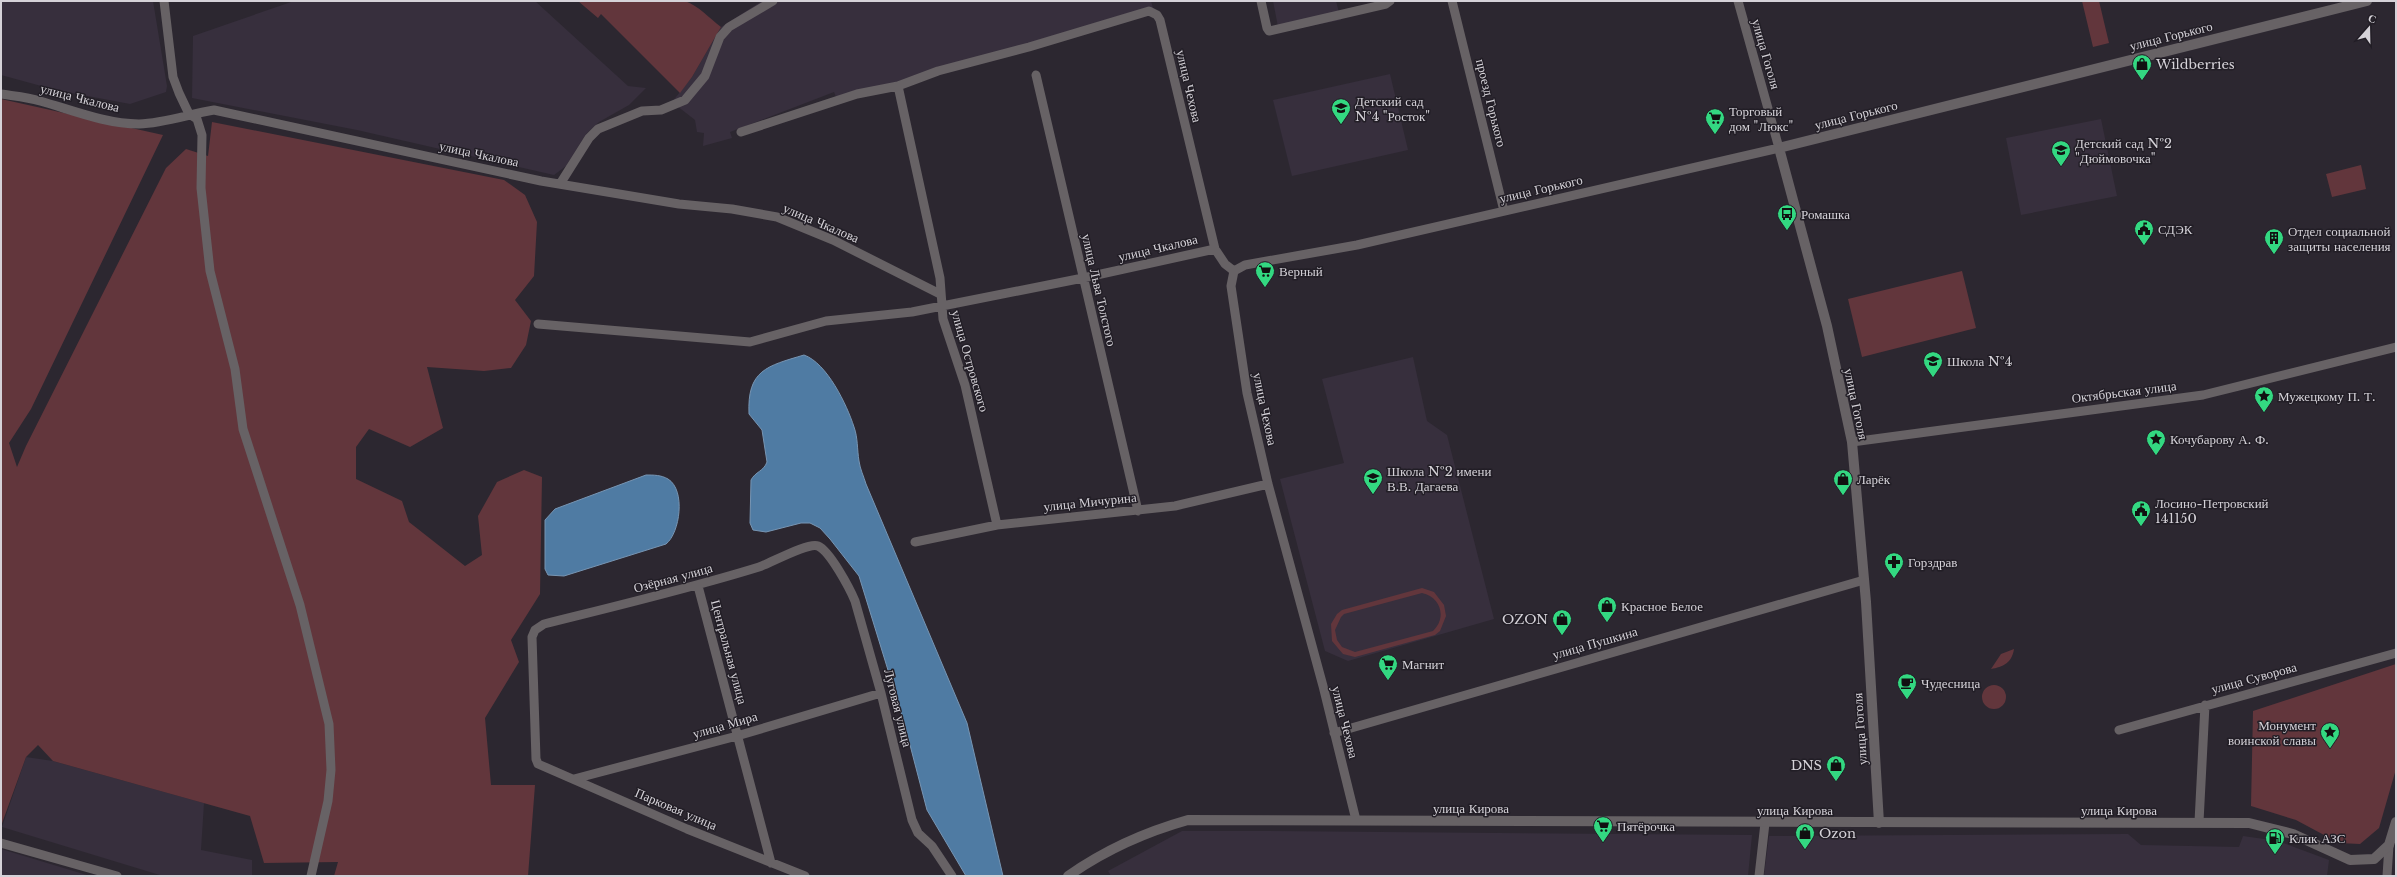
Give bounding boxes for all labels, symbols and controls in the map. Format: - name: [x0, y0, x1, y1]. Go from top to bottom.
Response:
- north arrow: [2349, 8, 2389, 48]
- text: С: [2366, 11, 2379, 27]
- street label: улица Гоголя: [1748, 17, 1784, 91]
- street label: улица Горького: [2128, 17, 2214, 55]
- street label: улица Чехова: [1172, 48, 1206, 124]
- shop icon: Wildberries: [2131, 53, 2153, 81]
- place label: Wildberries: [2155, 56, 2235, 73]
- street label: проезд Горького: [1472, 57, 1510, 149]
- street label: улица Чкалова: [39, 80, 122, 116]
- place label: Детский сад №4 "Росток": [1355, 93, 1430, 125]
- street label: улица Горького: [1813, 96, 1899, 134]
- school or university icon: Детский сад №4 "Росток": [1330, 97, 1352, 125]
- place label: Торговый дом "Люкс": [1729, 103, 1793, 135]
- supermarket icon: Торговый дом "Люкс": [1704, 107, 1726, 135]
- place label: Детский сад №2 "Дюймовочка": [2075, 135, 2172, 167]
- street label: улица Чкалова: [438, 137, 521, 171]
- school or university icon: Детский сад №2 "Дюймовочка": [2050, 139, 2072, 167]
- street label: улица Горького: [1498, 171, 1584, 207]
- street label: улица Чкалова: [780, 199, 862, 247]
- bus stop icon: Ромашка: [1776, 203, 1798, 231]
- place label: Ромашка: [1801, 206, 1850, 223]
- public building icon: СДЭК: [2133, 218, 2155, 246]
- place label: СДЭК: [2158, 221, 2193, 238]
- place label: Отдел социальной защиты населения: [2288, 223, 2391, 255]
- building icon: Отдел социальной защиты населения: [2263, 227, 2285, 255]
- street label: улица Чкалова: [1117, 231, 1200, 265]
- street label: улица Льва Толстого: [1078, 232, 1120, 348]
- supermarket icon: Верный: [1254, 260, 1276, 288]
- place label: Верный: [1279, 263, 1323, 280]
- street label: улица Островского: [947, 308, 993, 414]
- school or university icon: Школа №4: [1922, 350, 1944, 378]
- place label: Школа №4: [1947, 353, 2012, 370]
- street label: улица Гоголя: [1840, 367, 1872, 441]
- street label: улица Чехова: [1249, 371, 1281, 447]
- street label: Октябрьская улица: [2071, 377, 2178, 407]
- place icon: Мужецкому П. Т.: [2253, 385, 2275, 413]
- place label: Мужецкому П. Т.: [2278, 388, 2375, 405]
- place icon: Кочубарову А. Ф.: [2145, 428, 2167, 456]
- place label: Кочубарову А. Ф.: [2170, 431, 2269, 448]
- place label: Школа №2 имени В.В. Дагаева: [1387, 463, 1491, 495]
- school or university icon: Школа №2 имени В.В. Дагаева: [1362, 467, 1384, 495]
- shop icon: Ларёк: [1832, 468, 1854, 496]
- place label: Ларёк: [1857, 471, 1891, 488]
- street label: улица Мичурина: [1043, 489, 1138, 515]
- place label: Лосино-Петровский 141150: [2155, 495, 2269, 527]
- public building icon: Лосино-Петровский 141150: [2130, 499, 2152, 527]
- pharmacy icon: Горздрав: [1883, 551, 1905, 579]
- place label: Горздрав: [1908, 554, 1957, 571]
- street label: Озёрная улица: [632, 559, 715, 597]
- shop icon: Красное Белое: [1596, 595, 1618, 623]
- street label: Центральная улица: [707, 598, 751, 706]
- place label: Красное Белое: [1621, 598, 1703, 615]
- shop icon: OZON: [1551, 608, 1573, 636]
- place label: OZON: [1502, 611, 1548, 628]
- street label: улица Пушкина: [1550, 623, 1640, 663]
- supermarket icon: Магнит: [1377, 653, 1399, 681]
- place label: Магнит: [1402, 656, 1445, 673]
- street label: улица Суворова: [2209, 658, 2299, 698]
- street label: Луговая улица: [880, 667, 916, 749]
- cafe icon: Чудесница: [1896, 672, 1918, 700]
- place label: Чудесница: [1921, 675, 1980, 692]
- street label: улица Чехова: [1328, 684, 1362, 760]
- street label: улица Гоголя: [1849, 692, 1871, 766]
- street label: улица Мира: [691, 708, 760, 742]
- place label: Монумент воинской славы: [2228, 717, 2316, 749]
- place icon: Монумент воинской славы: [2319, 721, 2341, 749]
- shop icon: DNS: [1825, 754, 1847, 782]
- place label: DNS: [1791, 757, 1822, 774]
- street label: Парковая улица: [632, 784, 720, 834]
- street label: улица Кирова: [1433, 800, 1509, 817]
- street label: улица Кирова: [1757, 802, 1833, 819]
- street label: улица Кирова: [2081, 802, 2157, 819]
- supermarket icon: Пятёрочка: [1592, 815, 1614, 843]
- place label: Пятёрочка: [1617, 818, 1675, 835]
- shop icon: Ozon: [1794, 822, 1816, 850]
- place label: Ozon: [1819, 825, 1856, 842]
- fuel station icon: Клик АЗС: [2264, 827, 2286, 855]
- place label: Клик АЗС: [2289, 830, 2345, 847]

